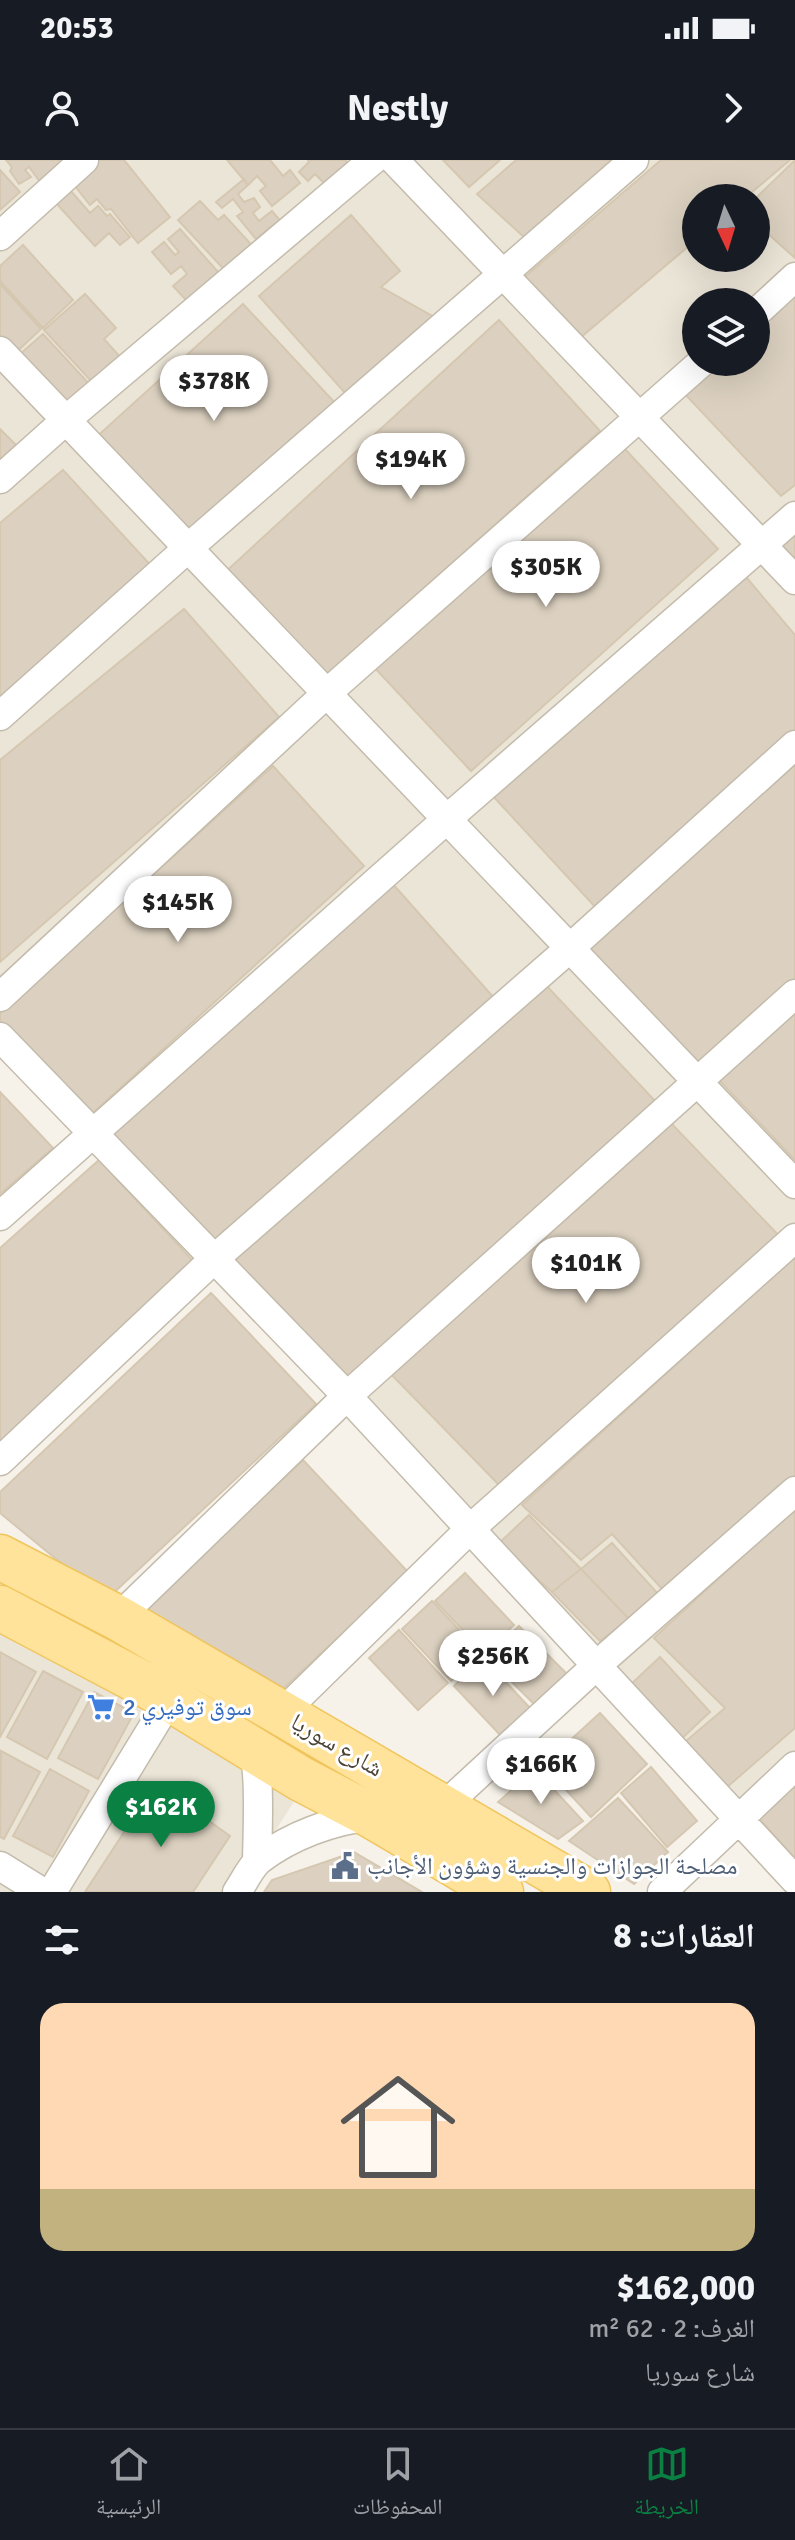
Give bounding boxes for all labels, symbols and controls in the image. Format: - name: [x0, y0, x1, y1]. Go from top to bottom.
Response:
- text: 20:53: [40, 10, 114, 47]
- icon: person: [40, 86, 84, 130]
- text: Nestly: [347, 86, 448, 131]
- icon: forward: [711, 86, 755, 130]
- north arrow: [682, 184, 770, 272]
- map controls: [682, 184, 770, 376]
- button: layers: [682, 288, 770, 376]
- pin: $378K: [158, 355, 270, 423]
- text: $378K: [178, 365, 250, 397]
- pin: $194K: [355, 433, 467, 501]
- text: $194K: [375, 443, 447, 475]
- pin: $305K: [490, 541, 602, 609]
- text: $305K: [510, 551, 582, 583]
- pin: $145K: [122, 876, 234, 944]
- text: $145K: [142, 886, 214, 918]
- pin: $101K: [530, 1237, 642, 1305]
- text: $101K: [550, 1247, 622, 1279]
- pin: $256K: [437, 1630, 549, 1698]
- text: $256K: [457, 1640, 529, 1672]
- supermarket icon: سوق توفيري 2: [86, 1692, 116, 1722]
- place label: سوق توفيري 2: [123, 1692, 252, 1726]
- street label: شارع سوريا: [286, 1707, 388, 1783]
- pin: $166K: [485, 1738, 597, 1806]
- text: $166K: [505, 1748, 577, 1780]
- pin: $162K: [105, 1781, 217, 1849]
- text: $162K: [125, 1791, 197, 1823]
- public building icon: مصلحة الجوازات والجنسية وشؤون الأجانب: [330, 1851, 360, 1881]
- place label: مصلحة الجوازات والجنسية وشؤون الأجانب: [367, 1851, 737, 1881]
- text: العقارات: 8: [613, 1915, 755, 1957]
- icon: filters: [40, 1918, 84, 1962]
- icon: home: [326, 2055, 470, 2199]
- text: $162,000: [616, 2267, 755, 2309]
- text: الغرف: 2 · 62 m²: [588, 2313, 755, 2345]
- text: شارع سوريا: [645, 2357, 755, 2389]
- tab: الرئيسية: [96, 2442, 161, 2528]
- tab: المحفوظات: [353, 2442, 443, 2528]
- tab: الخريطة: [634, 2442, 699, 2528]

